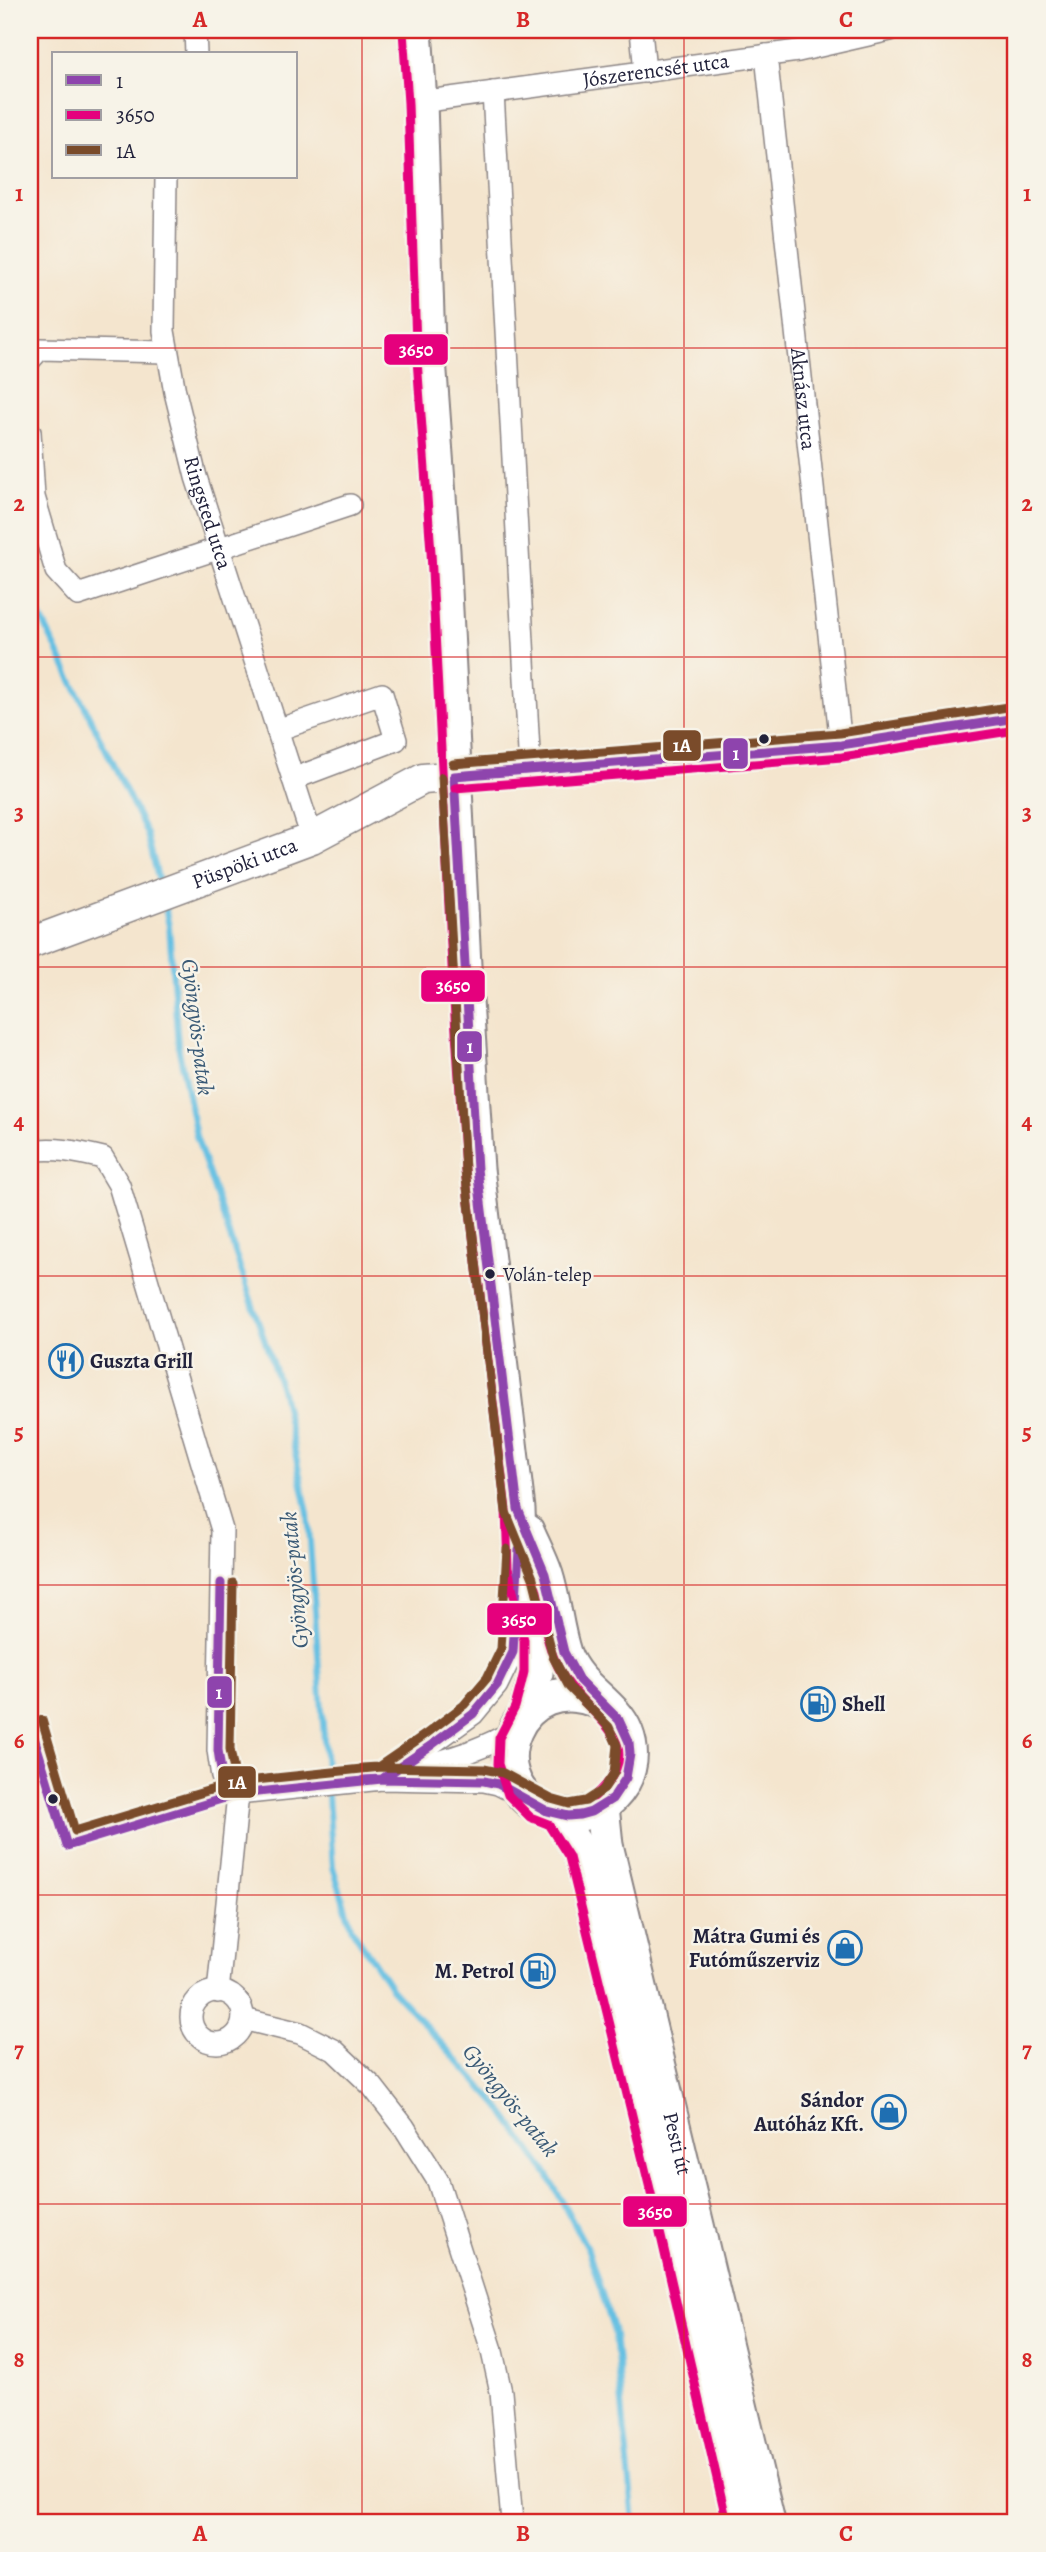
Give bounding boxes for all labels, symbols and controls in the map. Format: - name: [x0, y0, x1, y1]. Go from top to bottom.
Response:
- text: A: [192, 4, 208, 35]
- text: B: [516, 4, 530, 35]
- text: C: [839, 4, 853, 35]
- street label: Jószerencsét utca: [581, 46, 731, 94]
- legend: [52, 52, 298, 178]
- text: 1: [116, 67, 123, 95]
- text: 3650: [116, 101, 155, 129]
- text: 1A: [116, 137, 136, 165]
- text: 1: [15, 178, 23, 209]
- text: 1: [1023, 178, 1031, 209]
- line badge: 3650: [383, 333, 449, 366]
- text: 3650: [399, 337, 434, 363]
- street label: Aknász utca: [784, 345, 823, 452]
- street label: Ringsted utca: [177, 453, 239, 573]
- text: 2: [13, 488, 25, 519]
- text: 2: [1021, 488, 1033, 519]
- line badge: 1A: [662, 729, 702, 762]
- unlabelled marker: [757, 732, 771, 746]
- text: 1A: [673, 733, 692, 759]
- line badge: 1: [722, 737, 749, 770]
- text: 1: [733, 741, 740, 767]
- text: 3: [14, 797, 24, 828]
- text: 3: [1022, 797, 1032, 828]
- street label: Püspöki utca: [188, 831, 301, 895]
- water label: Gyöngyös-patak: [174, 957, 221, 1097]
- line badge: 3650: [420, 969, 486, 1003]
- text: 3650: [436, 973, 471, 999]
- line badge: 1: [456, 1030, 483, 1063]
- text: 1: [467, 1034, 474, 1060]
- text: 4: [14, 1106, 25, 1137]
- text: 4: [1022, 1106, 1033, 1137]
- place label: Volán-telep: [502, 1262, 592, 1288]
- marker: Volán-telep: [483, 1267, 497, 1281]
- restaurant icon: Guszta Grill: [47, 1342, 85, 1380]
- place label: Guszta Grill: [90, 1347, 193, 1375]
- text: 5: [14, 1416, 24, 1447]
- text: 5: [1022, 1416, 1032, 1447]
- water label: Gyöngyös-patak: [273, 1510, 316, 1650]
- line badge: 3650: [486, 1602, 553, 1636]
- text: 3650: [502, 1607, 537, 1633]
- line badge: 1: [206, 1675, 233, 1709]
- text: 1: [216, 1680, 223, 1706]
- fuel station icon: Shell: [799, 1685, 837, 1723]
- place label: Shell: [842, 1690, 886, 1718]
- text: 6: [14, 1725, 25, 1756]
- text: 6: [1022, 1725, 1033, 1756]
- line badge: 1A: [217, 1765, 257, 1799]
- text: 1A: [228, 1770, 247, 1796]
- unlabelled marker: [46, 1792, 60, 1806]
- place label: Mátra Gumi és Futóműszerviz: [689, 1922, 820, 1974]
- shop icon: Mátra Gumi és Futóműszerviz: [826, 1929, 864, 1967]
- fuel station icon: M. Petrol: [519, 1952, 557, 1990]
- place label: M. Petrol: [434, 1957, 514, 1985]
- text: 7: [14, 2034, 24, 2065]
- text: 7: [1022, 2034, 1032, 2065]
- water label: Gyöngyös-patak: [455, 2037, 566, 2163]
- place label: Sándor Autóház Kft.: [753, 2086, 864, 2138]
- shop icon: Sándor Autóház Kft.: [870, 2093, 908, 2131]
- street label: Pesti út: [656, 2109, 698, 2178]
- line badge: 3650: [622, 2195, 688, 2228]
- text: 3650: [638, 2199, 673, 2225]
- text: 8: [13, 2344, 25, 2375]
- text: 8: [1021, 2344, 1033, 2375]
- text: A: [192, 2518, 208, 2549]
- text: B: [516, 2518, 530, 2549]
- text: C: [839, 2518, 853, 2549]

